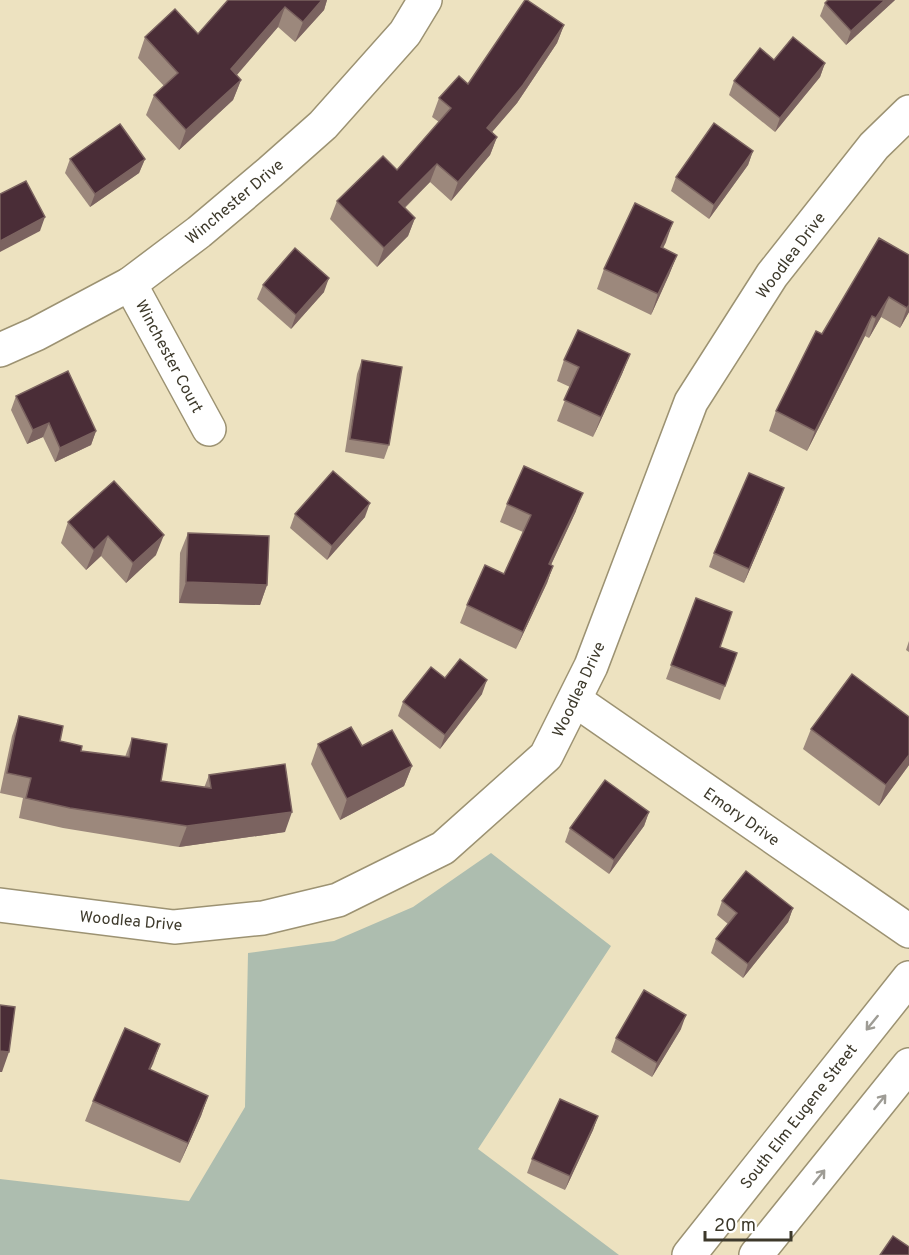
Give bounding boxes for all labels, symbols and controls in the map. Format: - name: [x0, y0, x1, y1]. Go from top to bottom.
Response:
- street label: Winchester Drive: [182, 156, 289, 250]
- street label: Woodlea Drive: [753, 209, 831, 303]
- street label: Winchester Court: [130, 297, 207, 417]
- street label: Woodlea Drive: [549, 639, 611, 741]
- street label: Emory Drive: [699, 784, 783, 851]
- street label: Woodlea Drive: [79, 908, 183, 936]
- one-way arrow: [866, 1015, 879, 1031]
- street label: South Elm Eugene Street: [737, 1041, 862, 1194]
- one-way arrow: [873, 1094, 886, 1110]
- one-way arrow: [813, 1169, 826, 1185]
- scale bar: [705, 1204, 790, 1242]
- text: 20 m: [714, 1215, 756, 1238]

